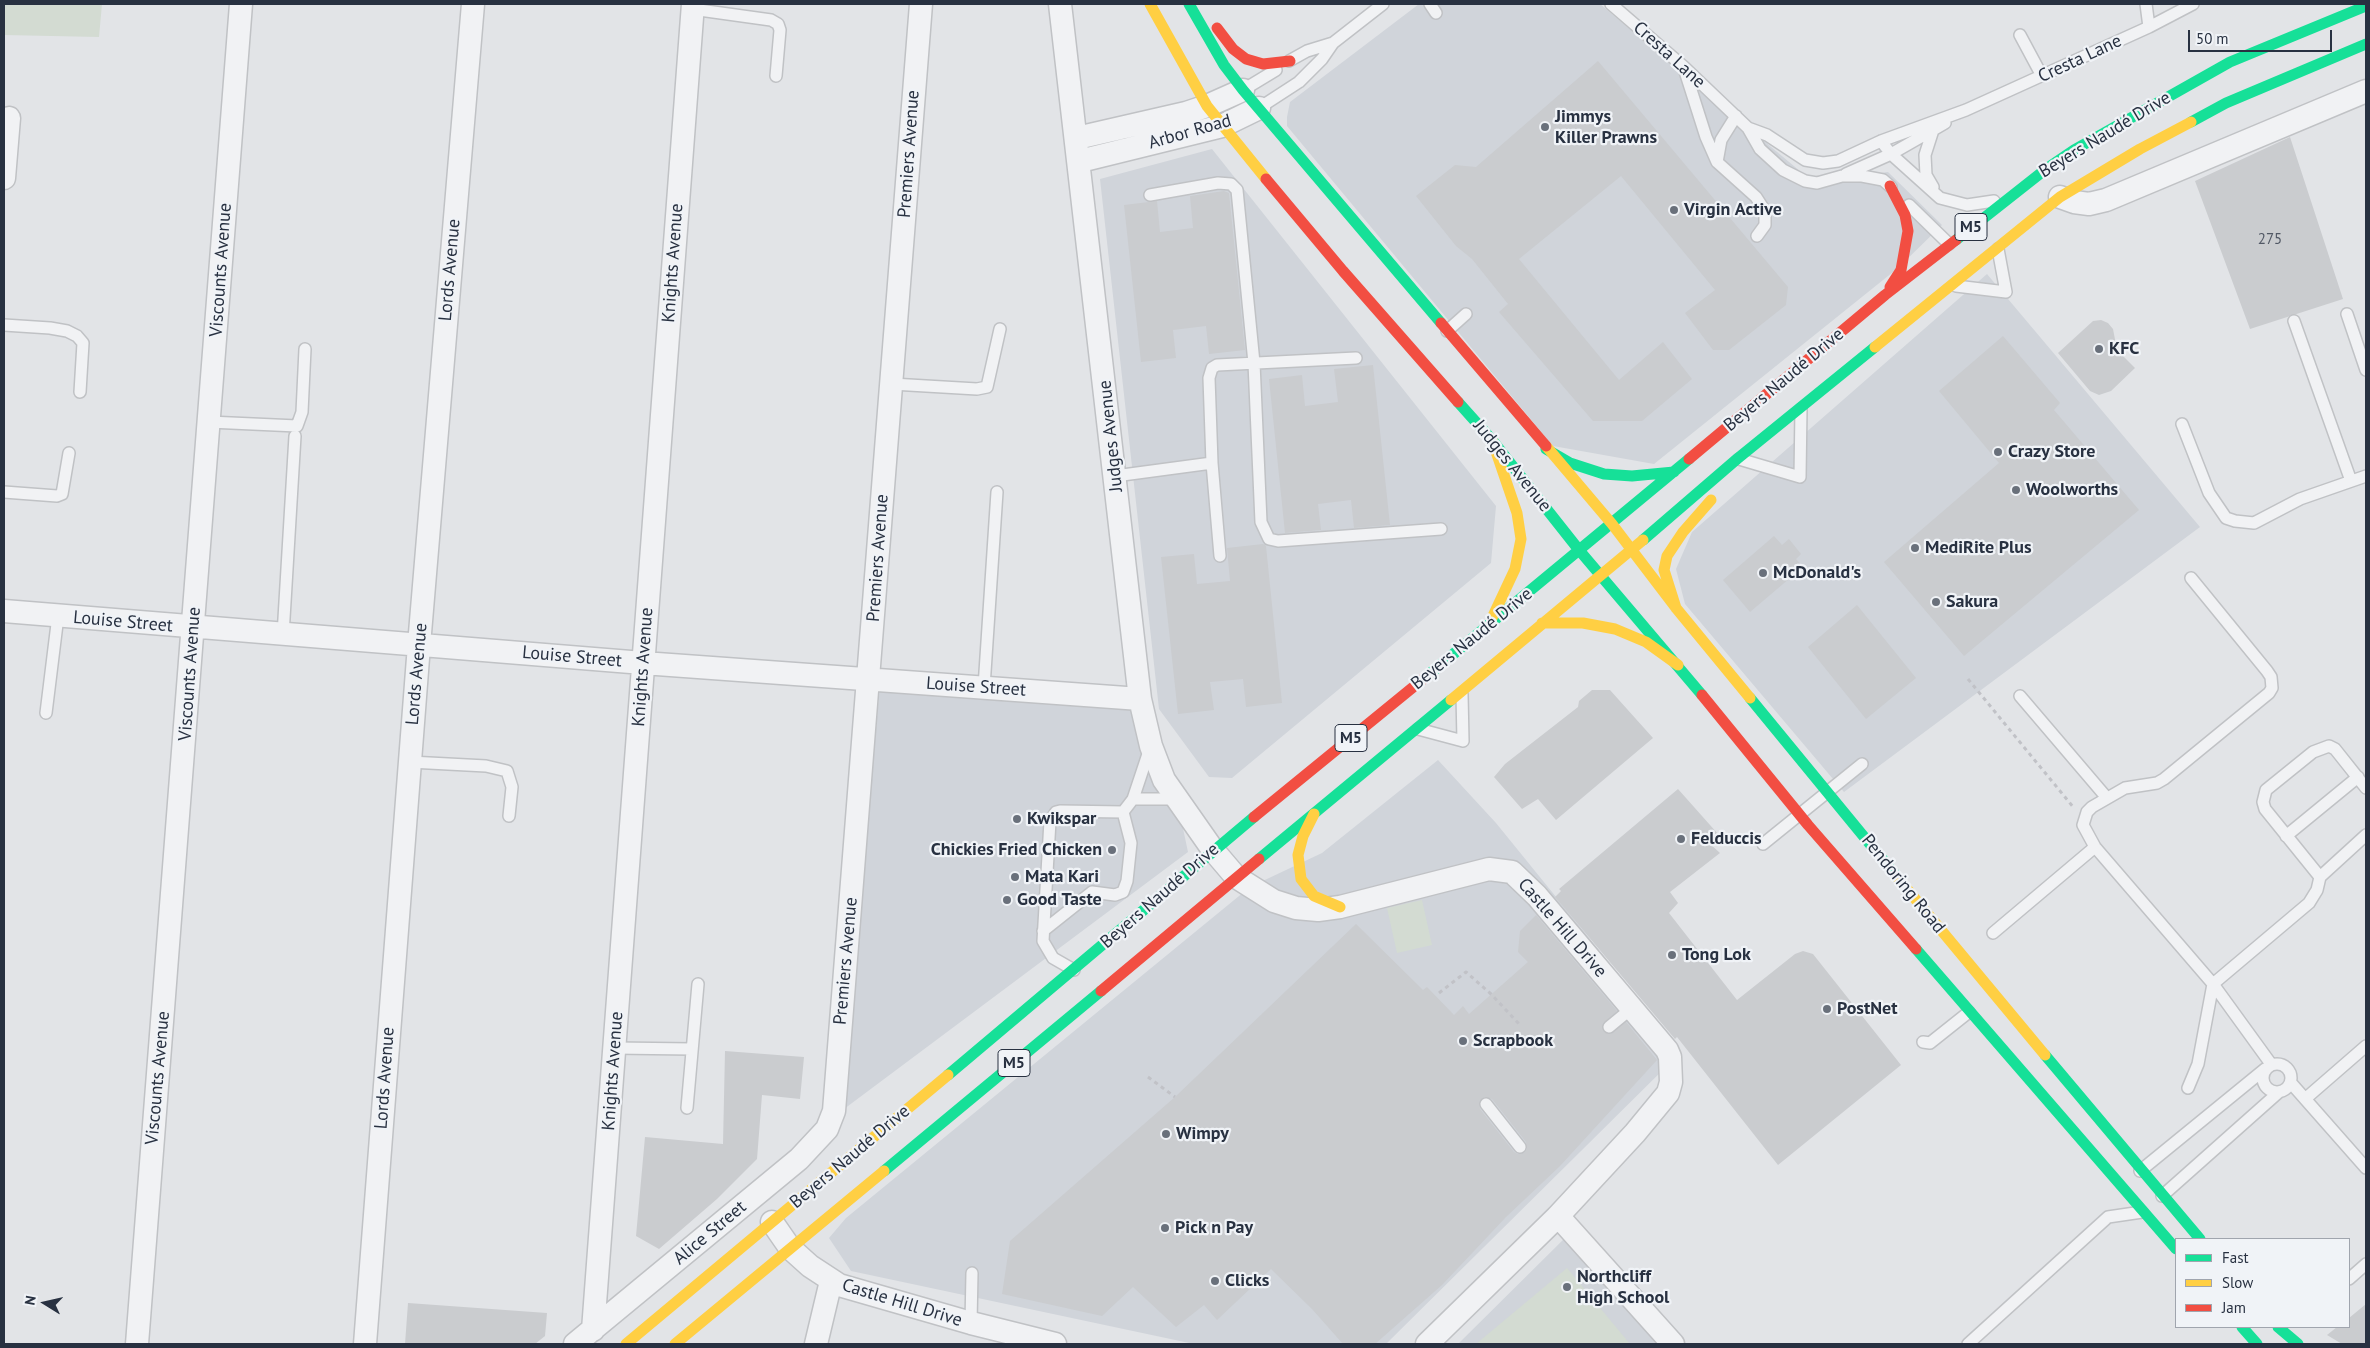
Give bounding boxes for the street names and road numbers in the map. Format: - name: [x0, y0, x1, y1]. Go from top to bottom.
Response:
- street label: Cresta Lane: [1629, 17, 1709, 93]
- street label: Cresta Lane: [2035, 30, 2125, 88]
- street label: Beyers Naudé Drive: [2035, 87, 2175, 183]
- street label: Premiers Avenue: [894, 89, 924, 219]
- street label: Arbor Road: [1146, 110, 1234, 154]
- street label: Viscounts Avenue: [206, 202, 236, 338]
- street label: Knights Avenue: [658, 203, 688, 323]
- road number: M5: [1955, 213, 1987, 240]
- street label: Lords Avenue: [435, 218, 465, 322]
- street label: Beyers Naudé Drive: [1720, 324, 1848, 436]
- street label: Judges Avenue: [1094, 379, 1128, 493]
- street label: Judges Avenue: [1468, 416, 1556, 516]
- street label: Premiers Avenue: [863, 493, 893, 623]
- street label: Beyers Naudé Drive: [1407, 583, 1537, 695]
- street label: Viscounts Avenue: [175, 606, 205, 742]
- street label: Louise Street: [72, 607, 174, 637]
- street label: Knights Avenue: [628, 607, 658, 727]
- street label: Lords Avenue: [402, 622, 432, 726]
- street label: Louise Street: [521, 642, 623, 672]
- street label: Louise Street: [925, 673, 1027, 701]
- road number: M5: [1335, 724, 1367, 751]
- street label: Pendoring Road: [1857, 830, 1949, 938]
- street label: Beyers Naudé Drive: [1096, 839, 1224, 953]
- street label: Castle Hill Drive: [1513, 874, 1611, 982]
- street label: Premiers Avenue: [830, 896, 862, 1026]
- street label: Viscounts Avenue: [141, 1010, 175, 1146]
- street label: Knights Avenue: [598, 1011, 628, 1131]
- street label: Lords Avenue: [371, 1026, 399, 1130]
- road number: M5: [998, 1050, 1030, 1076]
- street label: Beyers Naudé Drive: [786, 1101, 914, 1213]
- street label: Alice Street: [669, 1196, 751, 1270]
- street label: Castle Hill Drive: [839, 1274, 965, 1332]

